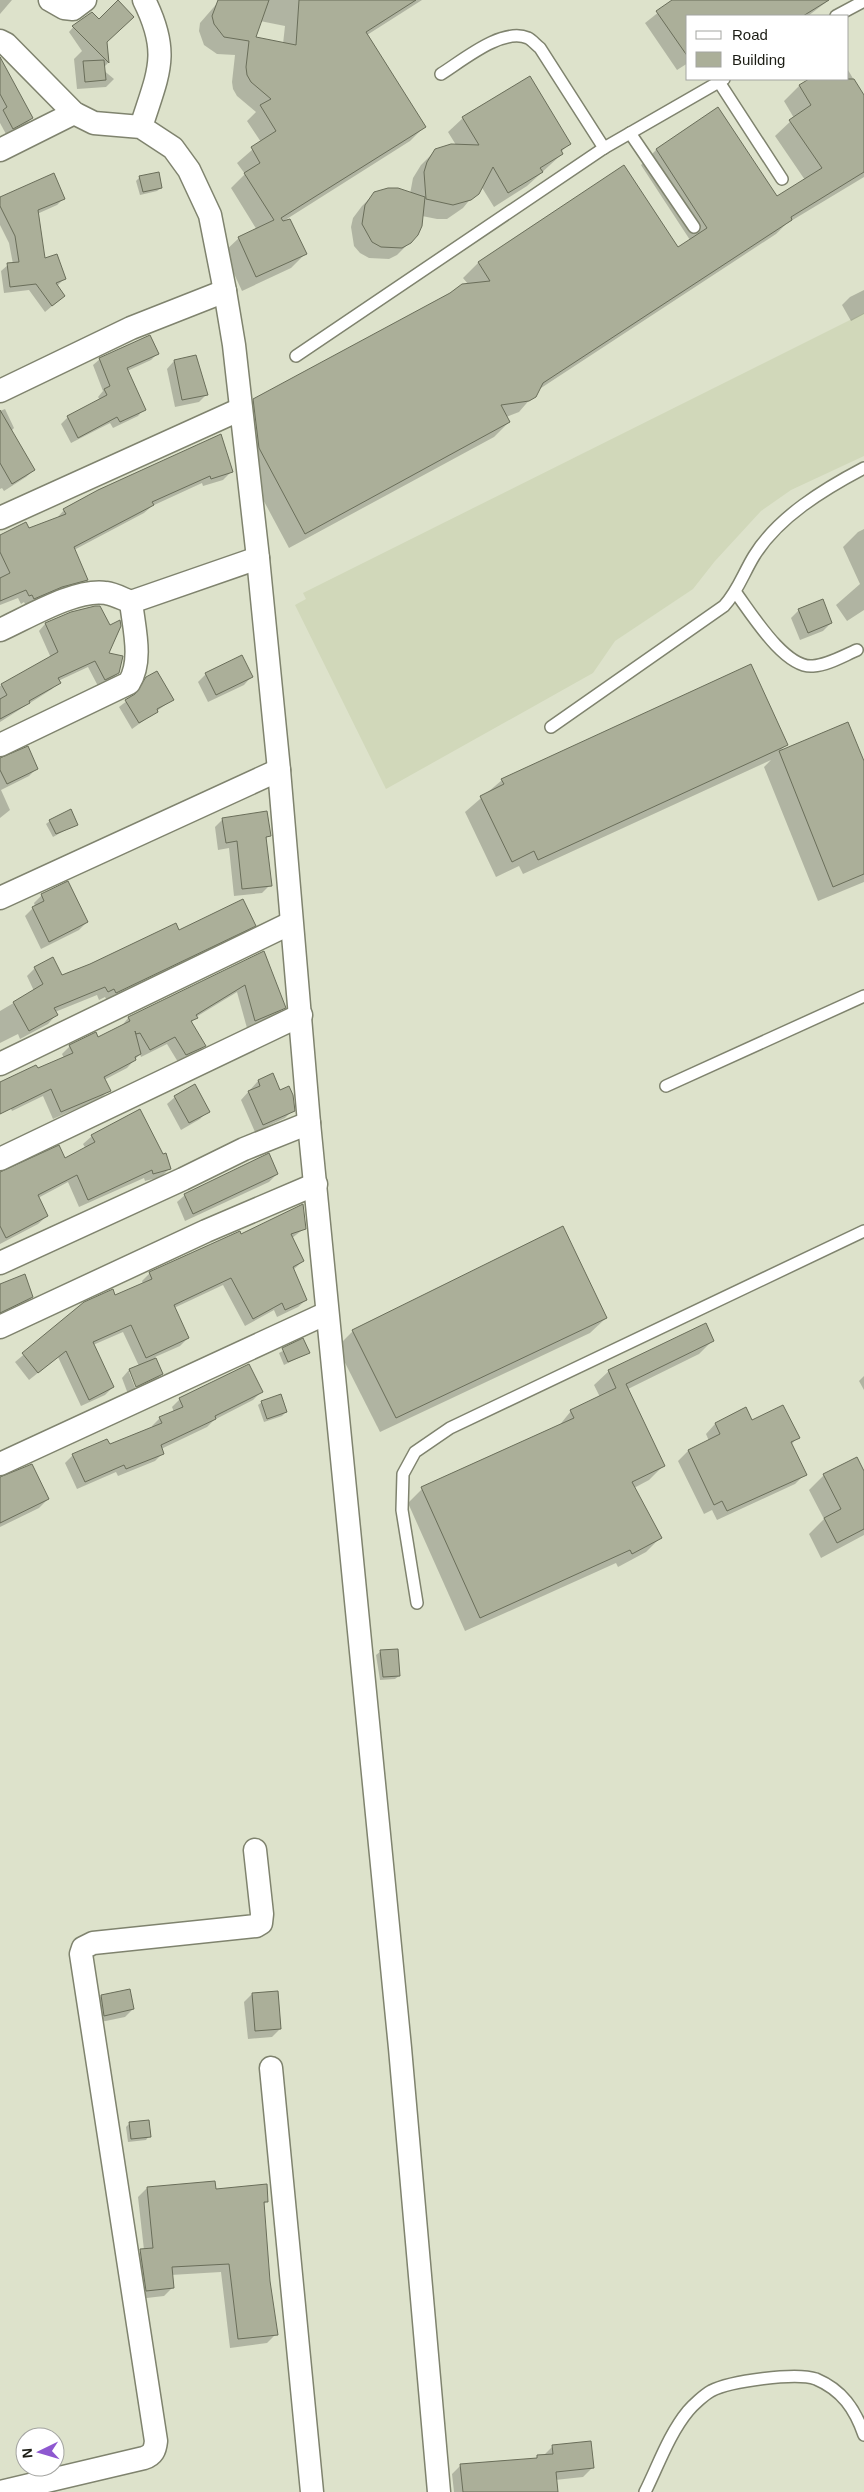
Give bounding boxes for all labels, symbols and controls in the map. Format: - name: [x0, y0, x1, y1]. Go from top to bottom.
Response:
- legend: [686, 15, 849, 80]
- text: Road: [732, 26, 768, 43]
- text: Building: [732, 51, 785, 68]
- north arrow: [15, 2427, 65, 2477]
- text: N: [19, 2447, 35, 2459]

